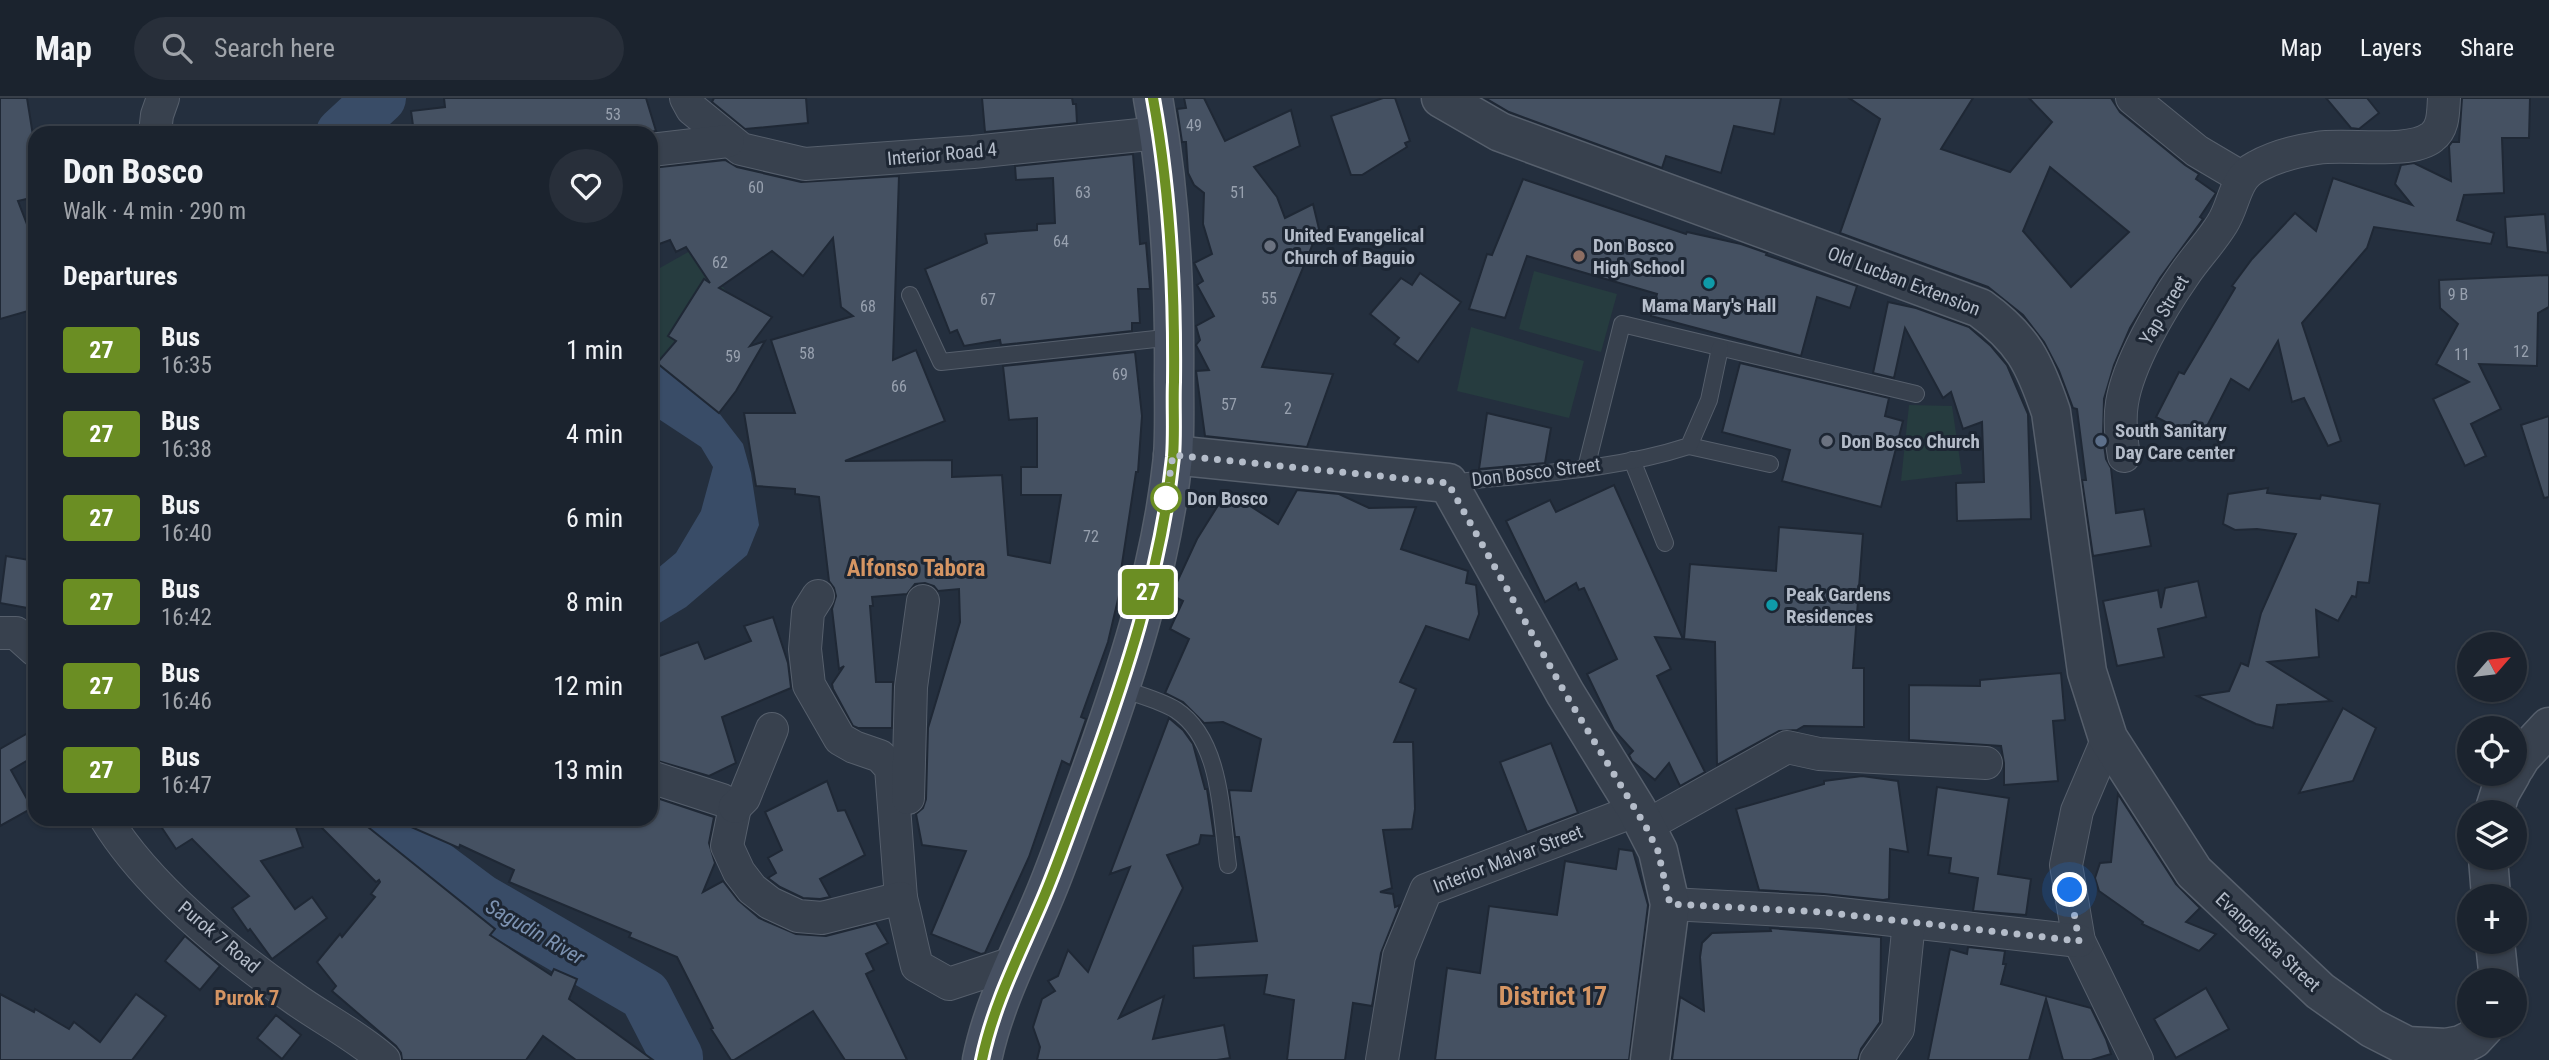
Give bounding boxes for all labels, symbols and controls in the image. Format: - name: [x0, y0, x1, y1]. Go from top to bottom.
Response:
- search box: [134, 17, 624, 80]
- text: Map: [35, 29, 92, 68]
- icon: search: [158, 29, 196, 67]
- text: Search here: [214, 33, 335, 63]
- text: Map: [2281, 34, 2322, 62]
- text: Layers: [2360, 34, 2422, 62]
- text: Share: [2460, 34, 2514, 62]
- house number: 53: [605, 105, 621, 124]
- house number: 49: [1186, 116, 1202, 135]
- street label: Interior Road 4: [886, 138, 998, 170]
- button: heart: [549, 149, 623, 223]
- text: Don Bosco: [63, 152, 203, 191]
- house number: 60: [748, 178, 764, 197]
- house number: 63: [1075, 183, 1091, 202]
- house number: 51: [1230, 183, 1246, 202]
- text: Walk · 4 min · 290 m: [63, 198, 246, 225]
- place label: United Evangelical Church of Baguio: [1284, 224, 1424, 269]
- house number: 64: [1053, 232, 1069, 251]
- place label: Don Bosco High School: [1593, 234, 1685, 279]
- marker: United Evangelical Church of Baguio: [1262, 238, 1278, 254]
- street label: Old Lucban Extension: [1824, 241, 1984, 321]
- marker: Don Bosco High School: [1571, 248, 1587, 264]
- house number: 62: [712, 253, 728, 272]
- text: Departures: [63, 261, 178, 291]
- street label: Yap Street: [2134, 271, 2194, 349]
- marker: Mama Mary's Hall: [1701, 275, 1717, 291]
- house number: 9 B: [2448, 285, 2468, 304]
- house number: 55: [1261, 289, 1277, 308]
- house number: 67: [980, 290, 996, 309]
- place label: Mama Mary's Hall: [1642, 294, 1776, 317]
- house number: 68: [860, 297, 876, 316]
- text: Bus: [161, 322, 200, 352]
- text: 1 min: [566, 335, 623, 365]
- text: 27: [89, 336, 114, 364]
- house number: 12: [2513, 342, 2529, 361]
- house number: 58: [799, 344, 815, 363]
- house number: 11: [2454, 345, 2470, 364]
- house number: 59: [725, 347, 741, 366]
- text: 16:35: [161, 352, 212, 379]
- house number: 69: [1112, 365, 1128, 384]
- house number: 66: [891, 377, 907, 396]
- house number: 57: [1221, 395, 1237, 414]
- house number: 2: [1284, 399, 1292, 418]
- text: Bus: [161, 406, 200, 436]
- text: 4 min: [566, 419, 623, 449]
- place label: South Sanitary Day Care center: [2115, 419, 2235, 464]
- text: 27: [89, 420, 114, 448]
- place label: Don Bosco Church: [1841, 430, 1980, 453]
- marker: Don Bosco Church: [1819, 433, 1835, 449]
- marker: South Sanitary Day Care center: [2093, 433, 2109, 449]
- text: 16:38: [161, 436, 212, 463]
- street label: Don Bosco Street: [1470, 453, 1602, 491]
- marker: Don Bosco: [1151, 483, 1181, 513]
- place label: Don Bosco: [1187, 487, 1268, 510]
- text: Bus: [161, 490, 200, 520]
- text: 6 min: [566, 503, 623, 533]
- text: 27: [89, 504, 114, 532]
- text: 16:40: [161, 520, 212, 547]
- house number: 72: [1083, 527, 1099, 546]
- district label: Alfonso Tabora: [847, 555, 986, 582]
- line badge: 27: [1116, 569, 1180, 615]
- text: Bus: [161, 574, 200, 604]
- text: 27: [1136, 578, 1160, 606]
- place label: Peak Gardens Residences: [1786, 583, 1891, 628]
- text: 8 min: [566, 587, 623, 617]
- text: 27: [89, 588, 114, 616]
- marker: Peak Gardens Residences: [1764, 597, 1780, 613]
- text: 16:42: [161, 604, 212, 631]
- north arrow: [2457, 632, 2527, 702]
- map controls: [2457, 632, 2527, 1038]
- text: Bus: [161, 658, 200, 688]
- text: 12 min: [553, 671, 623, 701]
- text: 27: [89, 672, 114, 700]
- text: 16:46: [161, 688, 212, 715]
- button: locate: [2457, 716, 2527, 786]
- text: Bus: [161, 742, 200, 772]
- text: 13 min: [553, 755, 623, 785]
- text: 27: [89, 756, 114, 784]
- text: 16:47: [161, 772, 212, 799]
- button: layers: [2457, 800, 2527, 870]
- street label: Interior Malvar Street: [1430, 820, 1586, 898]
- your location: [2052, 872, 2087, 907]
- button: +: [2457, 884, 2527, 954]
- street label: Evangelista Street: [2211, 888, 2325, 996]
- water label: Sagudin River: [482, 894, 589, 970]
- street label: Purok 7 Road: [173, 896, 265, 978]
- button: −: [2457, 968, 2527, 1038]
- district label: District 17: [1499, 981, 1607, 1011]
- district label: Purok 7: [215, 986, 279, 1010]

